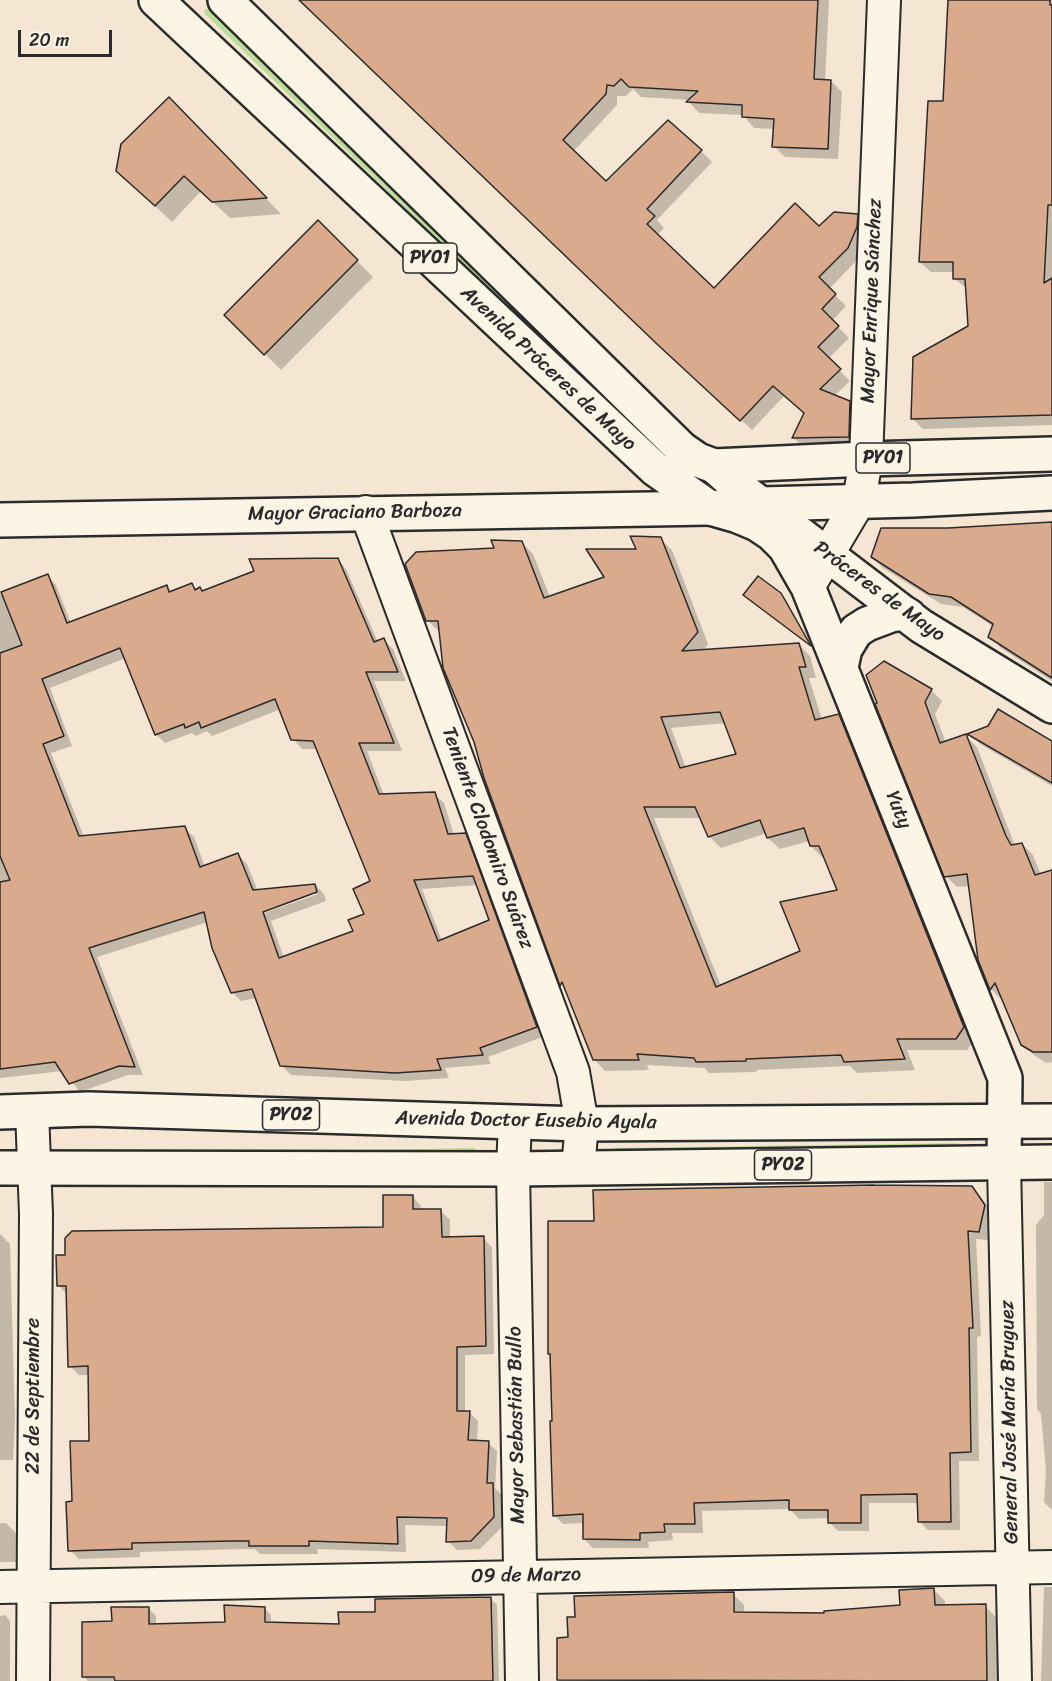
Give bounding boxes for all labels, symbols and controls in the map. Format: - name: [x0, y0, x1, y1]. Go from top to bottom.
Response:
- scale bar: [21, 18, 116, 56]
- text: 20 m: [29, 24, 69, 56]
- street label: Mayor Enrique Sánchez: [856, 198, 888, 404]
- road number: PY01: [403, 243, 457, 273]
- street label: Avenida Próceres de Mayo: [455, 281, 641, 457]
- road number: PY01: [856, 443, 910, 473]
- street label: Mayor Graciano Barboza: [248, 499, 462, 527]
- street label: Próceres de Mayo: [809, 536, 949, 648]
- street label: Teniente Clodomiro Suárez: [436, 724, 538, 952]
- street label: Yuty: [880, 788, 916, 832]
- road number: PY02: [262, 1100, 320, 1130]
- street label: Avenida Doctor Eusebio Ayala: [395, 1107, 657, 1135]
- road number: PY02: [754, 1150, 812, 1180]
- street label: General José María Bruguez: [996, 1300, 1024, 1544]
- street label: 22 de Septiembre: [22, 1318, 46, 1474]
- street label: Mayor Sebastián Bullo: [503, 1326, 531, 1524]
- street label: 09 de Marzo: [471, 1563, 581, 1589]

